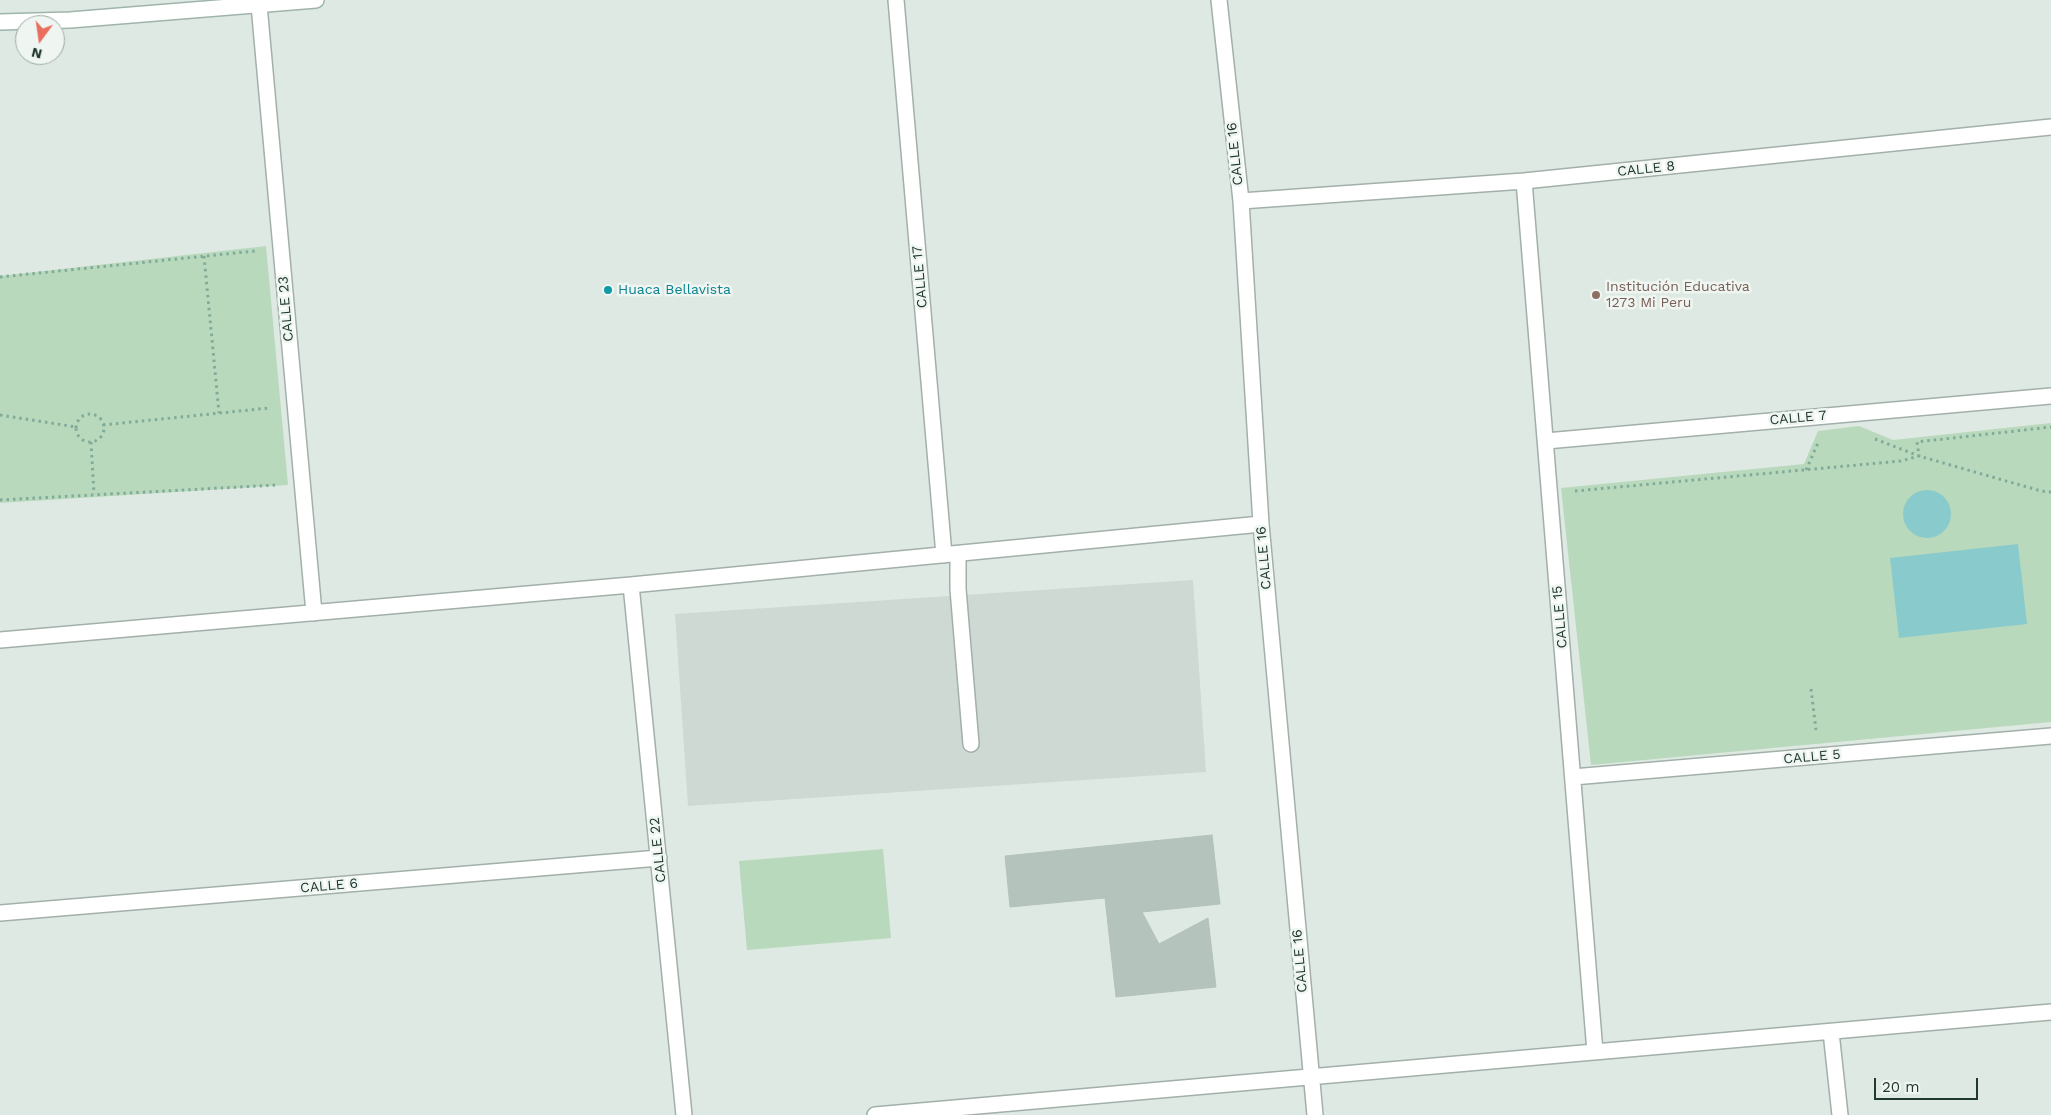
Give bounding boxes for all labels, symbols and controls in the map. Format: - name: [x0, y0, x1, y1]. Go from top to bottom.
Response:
- north arrow: [15, 15, 65, 65]
- text: N: [30, 45, 44, 63]
- street label: CALLE 16: [1223, 122, 1247, 186]
- street label: CALLE 8: [1616, 158, 1676, 180]
- street label: CALLE 17: [909, 245, 931, 309]
- street label: CALLE 23: [275, 276, 297, 342]
- place label: Institución Educativa 1273 Mi Peru: [1606, 279, 1750, 312]
- place label: Huaca Bellavista: [618, 282, 731, 298]
- marker: Huaca Bellavista: [602, 284, 614, 296]
- marker: Institución Educativa 1273 Mi Peru: [1590, 289, 1602, 301]
- street label: CALLE 7: [1769, 407, 1827, 429]
- street label: CALLE 16: [1253, 526, 1275, 590]
- street label: CALLE 15: [1549, 585, 1571, 649]
- street label: CALLE 5: [1783, 746, 1841, 768]
- street label: CALLE 22: [646, 816, 670, 884]
- street label: CALLE 6: [299, 875, 359, 897]
- street label: CALLE 16: [1289, 929, 1311, 993]
- scale bar: [1876, 1068, 1980, 1100]
- text: 20 m: [1882, 1078, 1920, 1096]

